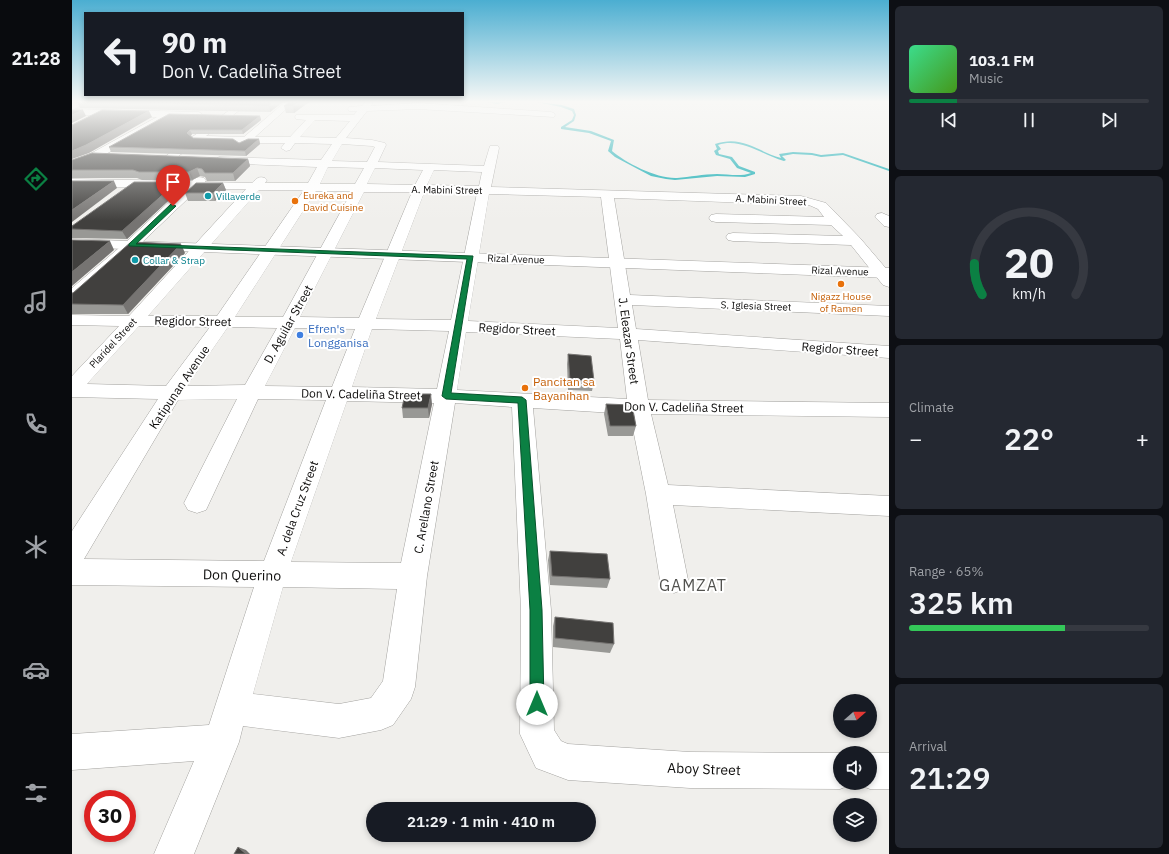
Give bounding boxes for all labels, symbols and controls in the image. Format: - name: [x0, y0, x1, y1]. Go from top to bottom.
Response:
- text: 90 m: [162, 24, 227, 61]
- icon: left: [96, 28, 148, 80]
- text: 21:28: [11, 47, 61, 70]
- text: 103.1 FM: [969, 51, 1034, 70]
- text: Don V. Cadeliña Street: [162, 60, 342, 83]
- text: Music: [969, 70, 1003, 87]
- icon: previous: [938, 109, 960, 131]
- icon: pause: [1018, 109, 1040, 131]
- icon: next: [1098, 109, 1120, 131]
- icon: directions: [22, 165, 50, 193]
- pin: [156, 165, 190, 206]
- icon: arrive: [162, 171, 184, 193]
- street label: A. Mabini Street: [411, 183, 483, 197]
- place label: Eureka and David Cuisine: [303, 189, 364, 214]
- place label: Villaverde: [216, 190, 261, 203]
- marker: Villaverde: [203, 191, 213, 201]
- street label: A. Mabini Street: [735, 192, 807, 208]
- marker: Eureka and David Cuisine: [290, 196, 300, 206]
- text: 20: [1004, 235, 1054, 289]
- street label: Rizal Avenue: [487, 252, 545, 267]
- place label: Collar & Strap: [143, 254, 205, 267]
- marker: Collar & Strap: [130, 255, 140, 265]
- street label: Rizal Avenue: [811, 264, 869, 279]
- marker: Nigazz House of Ramen: [836, 279, 846, 289]
- street label: D. Aguilar Street: [260, 282, 316, 366]
- text: km/h: [1012, 284, 1046, 303]
- icon: music: [22, 288, 50, 316]
- place label: Nigazz House of Ramen: [811, 290, 872, 315]
- street label: J. Eleazar Street: [615, 297, 643, 385]
- street label: S. Iglesia Street: [720, 298, 792, 314]
- street label: Regidor Street: [154, 313, 232, 329]
- street label: Plaridel Street: [86, 315, 140, 371]
- street label: Regidor Street: [478, 319, 556, 339]
- place label: Efren's Longganisa: [308, 321, 369, 350]
- marker: Efren's Longganisa: [295, 330, 305, 340]
- street label: Regidor Street: [801, 339, 879, 359]
- street label: Katipunan Avenue: [145, 342, 213, 432]
- place label: Pancitan sa Bayanihan: [533, 374, 596, 403]
- marker: Pancitan sa Bayanihan: [520, 383, 530, 393]
- street label: Don V. Cadeliña Street: [301, 385, 421, 403]
- street label: Don V. Cadeliña Street: [624, 398, 744, 416]
- text: Climate: [909, 399, 954, 416]
- icon: phone: [22, 410, 50, 438]
- text: 22°: [1004, 419, 1054, 458]
- text: −: [909, 424, 922, 453]
- text: +: [1136, 424, 1149, 453]
- street label: A. dela Cruz Street: [273, 458, 321, 558]
- street label: C. Arellano Street: [410, 459, 442, 555]
- icon: climate: [22, 533, 50, 561]
- text: Range · 65%: [909, 563, 983, 580]
- street label: Don Querino: [203, 565, 282, 585]
- district label: GAMZAT: [659, 575, 727, 595]
- text: 325 km: [909, 583, 1014, 622]
- icon: car: [22, 656, 50, 684]
- position arrow: [516, 683, 558, 725]
- north arrow: [833, 694, 877, 738]
- map controls: [833, 694, 877, 842]
- text: Arrival: [909, 738, 947, 755]
- button: sound: [833, 746, 877, 790]
- text: 21:29: [909, 758, 991, 797]
- street label: Aboy Street: [667, 759, 741, 779]
- icon: filters: [22, 779, 50, 807]
- speed limit sign: 30: [84, 790, 136, 842]
- button: layers: [833, 798, 877, 842]
- text: 21:29 · 1 min · 410 m: [407, 812, 555, 831]

